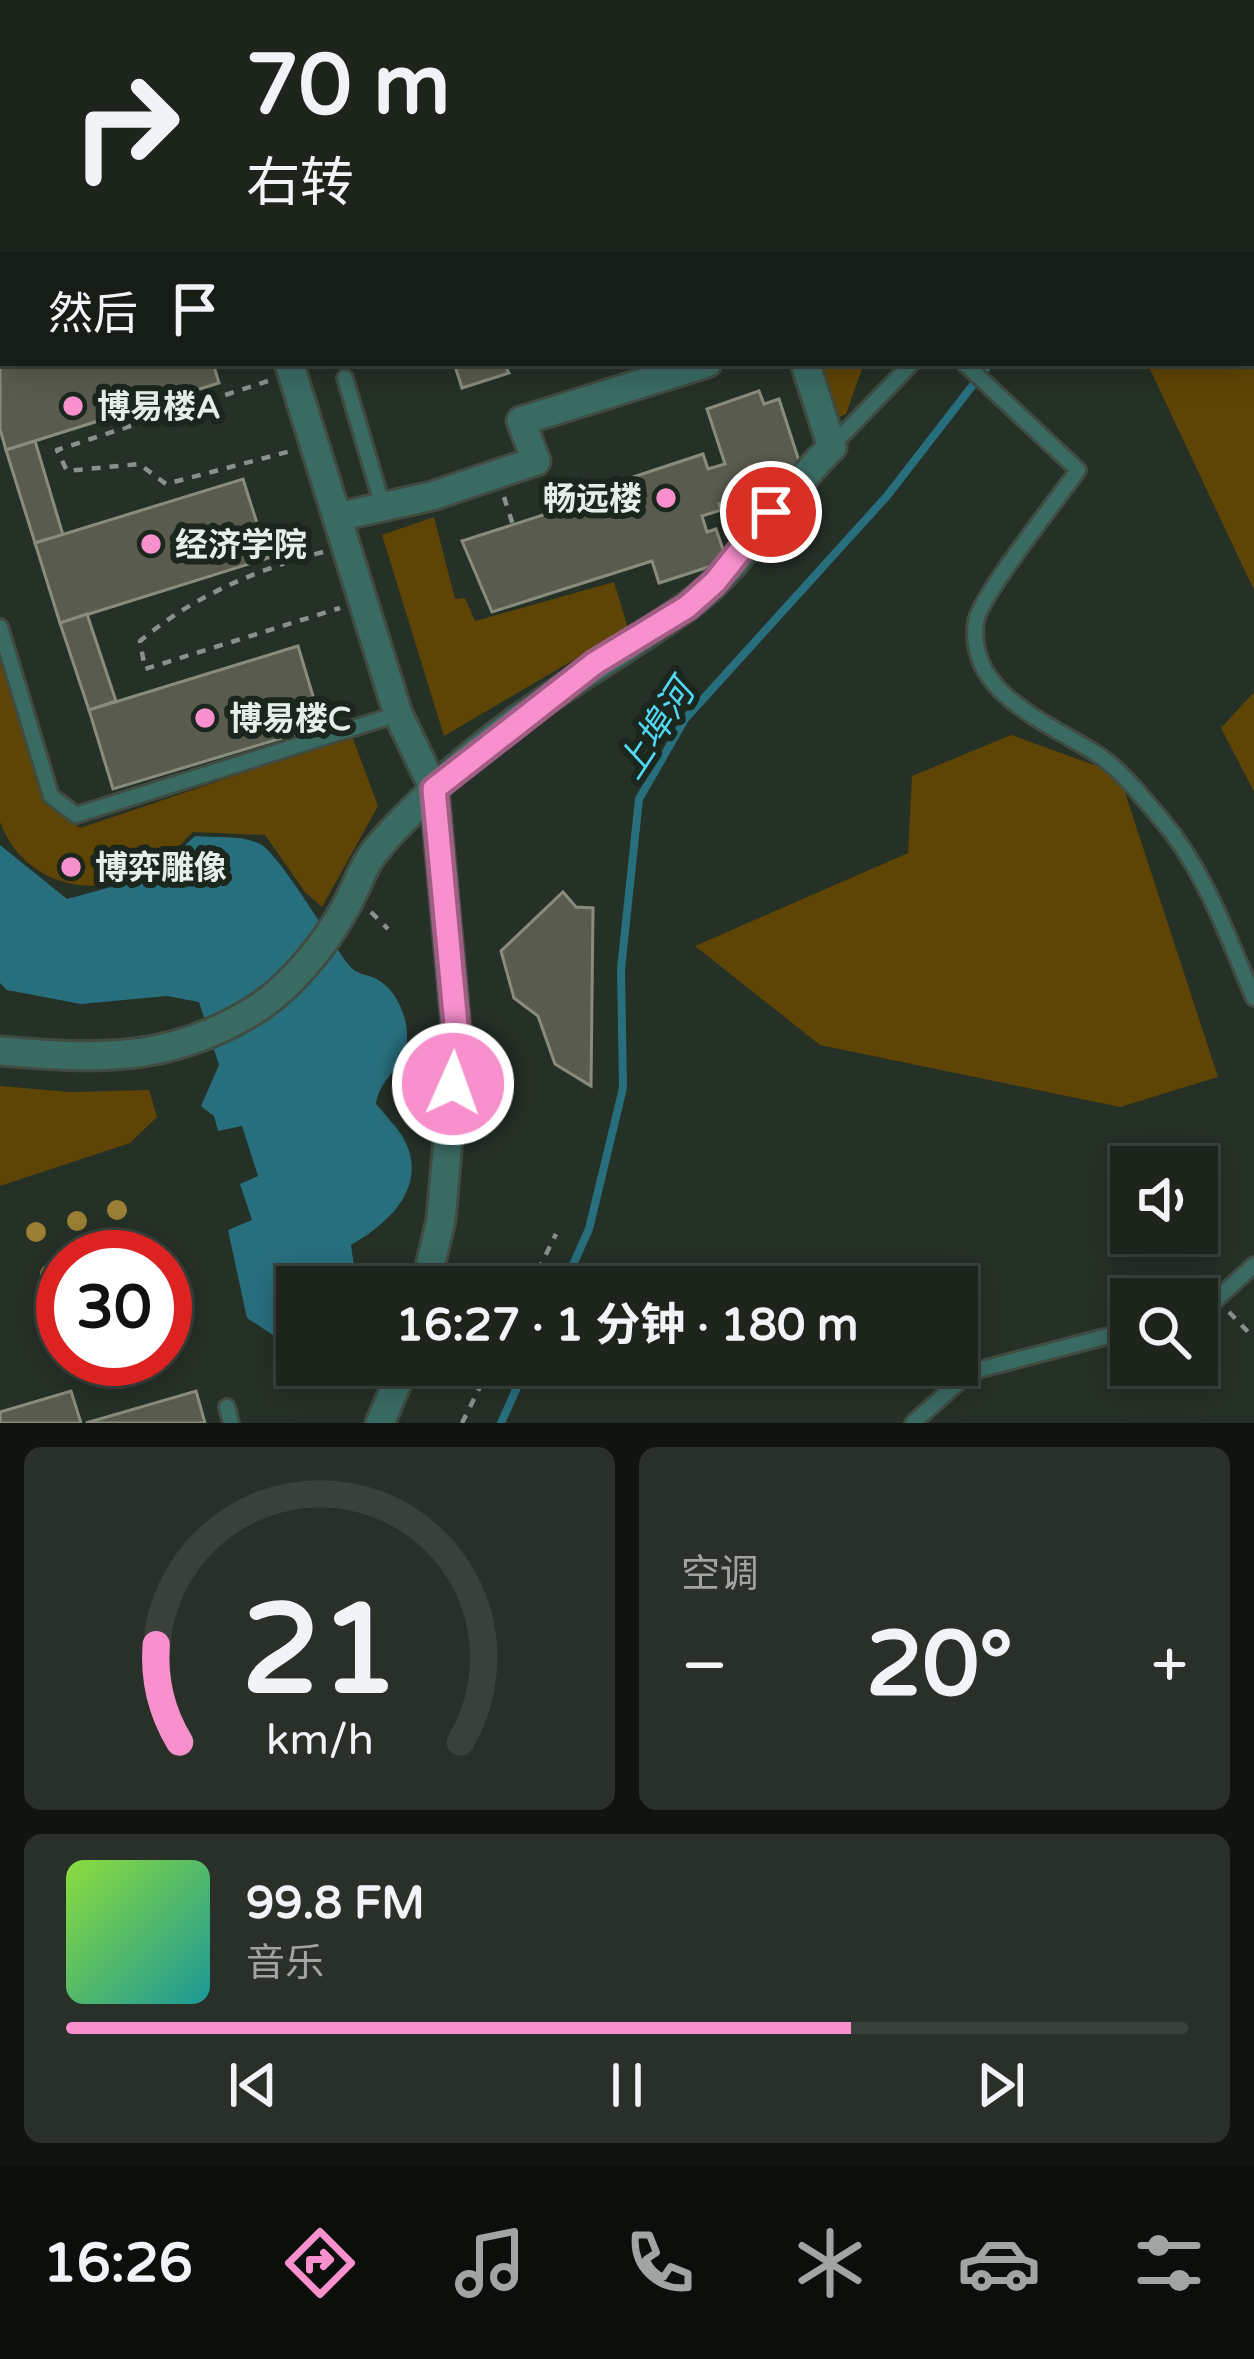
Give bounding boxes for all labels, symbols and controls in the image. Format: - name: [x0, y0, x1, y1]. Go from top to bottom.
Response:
- text: 70 m: [246, 36, 450, 137]
- icon: right: [48, 48, 204, 204]
- text: 右转: [246, 151, 354, 216]
- icon: arrive: [162, 276, 228, 342]
- text: 然后: [48, 288, 138, 342]
- place label: 博易楼A: [97, 388, 221, 427]
- marker: 博易楼A: [60, 393, 86, 419]
- pin: [720, 461, 822, 563]
- icon: arrive: [738, 479, 804, 545]
- place label: 畅远楼: [543, 480, 642, 519]
- marker: 畅远楼: [653, 485, 679, 511]
- place label: 经济学院: [175, 526, 307, 565]
- marker: 经济学院: [138, 531, 164, 557]
- water label: 上埠河: [609, 668, 707, 787]
- place label: 博易楼C: [229, 700, 351, 739]
- marker: 博易楼C: [192, 705, 218, 731]
- place label: 博弈雕像: [95, 849, 227, 888]
- marker: 博弈雕像: [58, 854, 84, 880]
- position arrow: [390, 1021, 516, 1147]
- map controls: [1110, 1146, 1218, 1386]
- button: sound: [1110, 1146, 1218, 1254]
- speed limit sign: 30: [36, 1230, 192, 1386]
- button: search: [1110, 1278, 1218, 1386]
- text: 16:27 · 1 分钟 · 180 m: [396, 1299, 858, 1353]
- text: 空调: [681, 1551, 759, 1598]
- text: 21: [241, 1576, 398, 1727]
- text: 20°: [866, 1611, 1013, 1720]
- text: −: [681, 1626, 728, 1706]
- text: +: [1151, 1626, 1188, 1706]
- text: km/h: [266, 1714, 373, 1765]
- text: 99.8 FM: [246, 1877, 425, 1931]
- text: 音乐: [246, 1940, 324, 1987]
- icon: previous: [220, 2052, 286, 2118]
- icon: pause: [594, 2052, 660, 2118]
- icon: next: [968, 2052, 1034, 2118]
- icon: directions: [278, 2221, 362, 2305]
- icon: music: [448, 2221, 532, 2305]
- icon: phone: [618, 2221, 702, 2305]
- icon: climate: [788, 2221, 872, 2305]
- icon: car: [957, 2221, 1041, 2305]
- icon: filters: [1127, 2221, 1211, 2305]
- text: 16:26: [43, 2231, 193, 2296]

